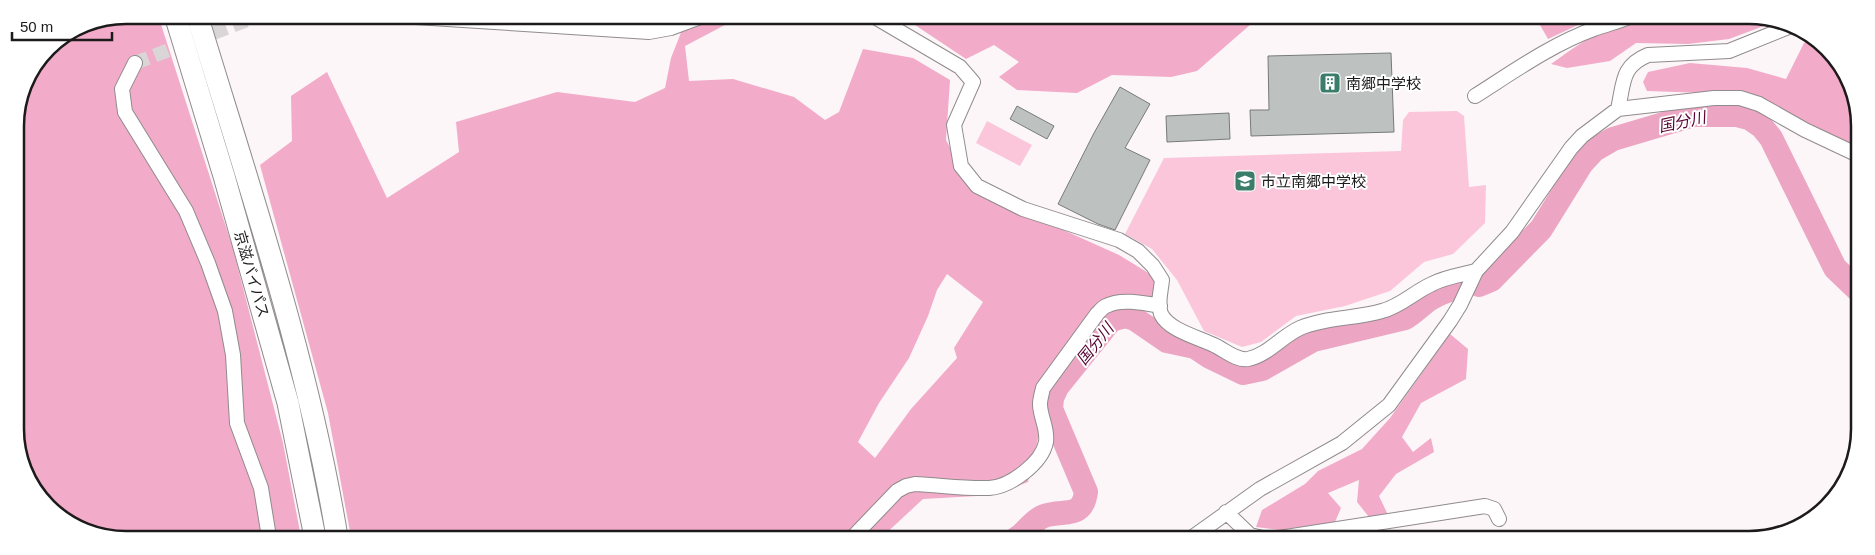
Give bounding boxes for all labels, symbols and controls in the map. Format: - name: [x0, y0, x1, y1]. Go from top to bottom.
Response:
- scale bar: [12, 10, 112, 42]
- text: 50 m: [20, 18, 53, 35]
- building icon: 南郷中学校: [1318, 71, 1342, 95]
- place label: 南郷中学校: [1346, 75, 1421, 92]
- water label: 国分川: [1657, 108, 1709, 135]
- school or university icon: 市立南郷中学校: [1233, 169, 1257, 193]
- place label: 市立南郷中学校: [1261, 173, 1366, 190]
- street label: 京滋バイパス: [231, 229, 273, 319]
- water label: 国分川: [1073, 318, 1118, 368]

